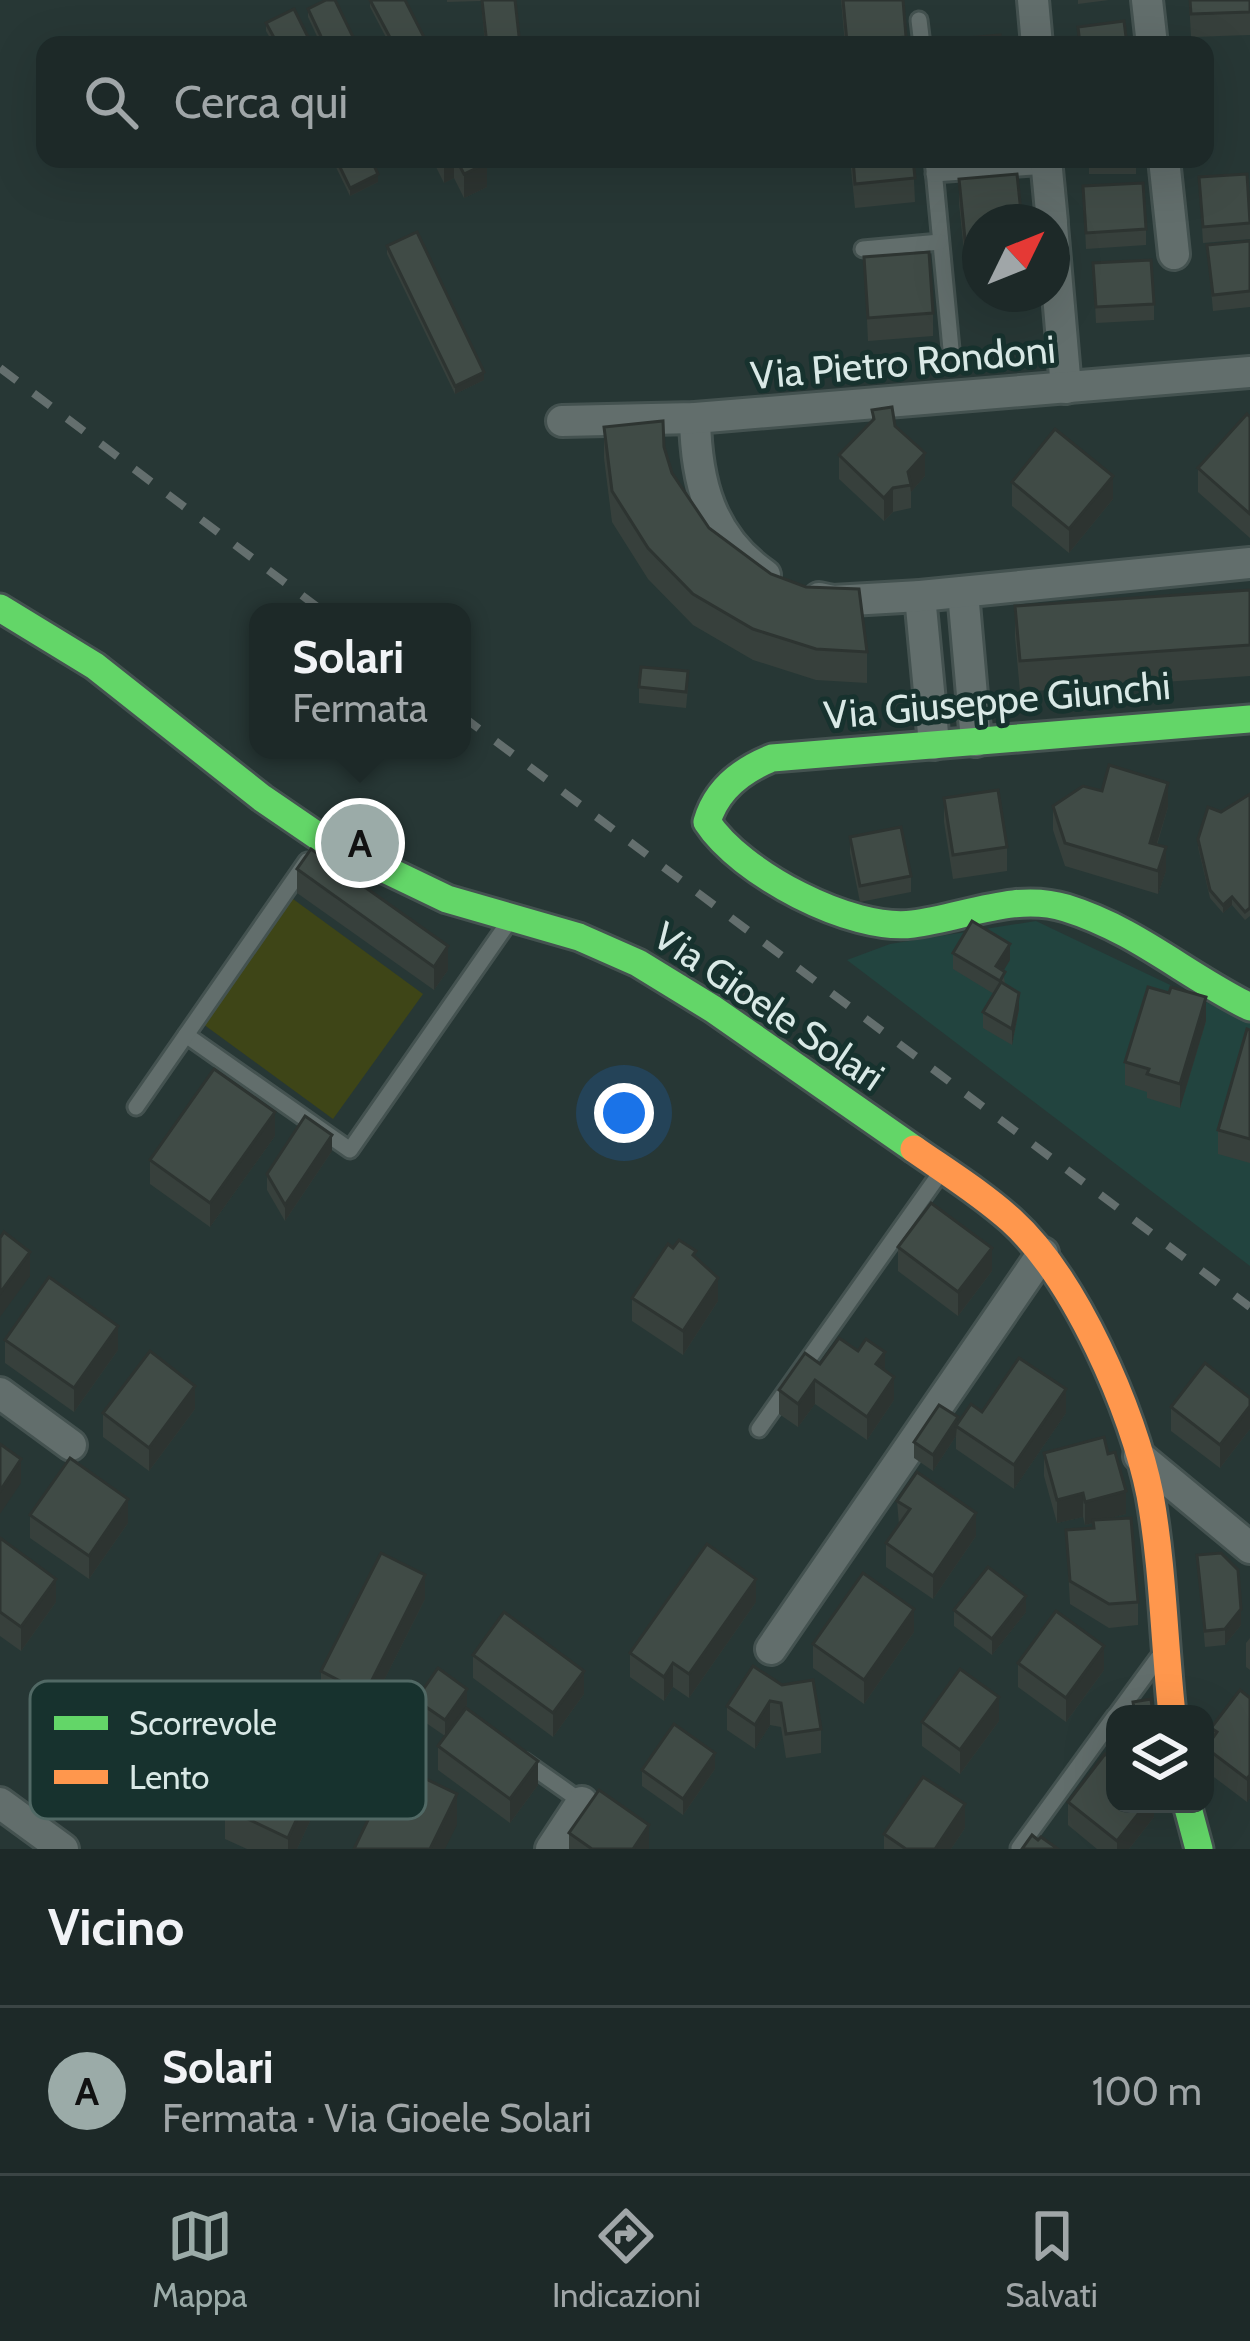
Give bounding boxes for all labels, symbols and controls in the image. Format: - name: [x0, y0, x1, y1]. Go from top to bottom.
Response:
- search box: [36, 36, 1214, 168]
- icon: search: [78, 69, 144, 135]
- text: Cerca qui: [174, 75, 348, 129]
- north arrow: [962, 204, 1070, 312]
- street label: Via Pietro Rondoni: [749, 325, 1057, 399]
- popup: [249, 603, 471, 759]
- text: Solari: [292, 630, 404, 684]
- street label: Via Giuseppe Giunchi: [822, 661, 1172, 739]
- text: Fermata: [292, 684, 428, 732]
- pin: A: [321, 798, 399, 888]
- street label: Via Gioele Solari: [645, 911, 893, 1101]
- your location: [594, 1083, 654, 1143]
- legend: [30, 1681, 426, 1819]
- text: Scorrevole: [129, 1703, 277, 1743]
- map controls: [1106, 1705, 1214, 1813]
- button: layers: [1106, 1705, 1214, 1813]
- text: Lento: [129, 1757, 209, 1797]
- text: Vicino: [48, 1896, 184, 1958]
- text: Solari: [162, 2040, 274, 2094]
- text: A: [75, 2067, 99, 2115]
- text: 100 m: [1092, 2067, 1202, 2115]
- text: Fermata · Via Gioele Solari: [162, 2094, 592, 2142]
- tab: Mappa: [152, 2203, 247, 2315]
- tab: Indicazioni: [552, 2203, 701, 2315]
- tab: Salvati: [1005, 2203, 1098, 2315]

